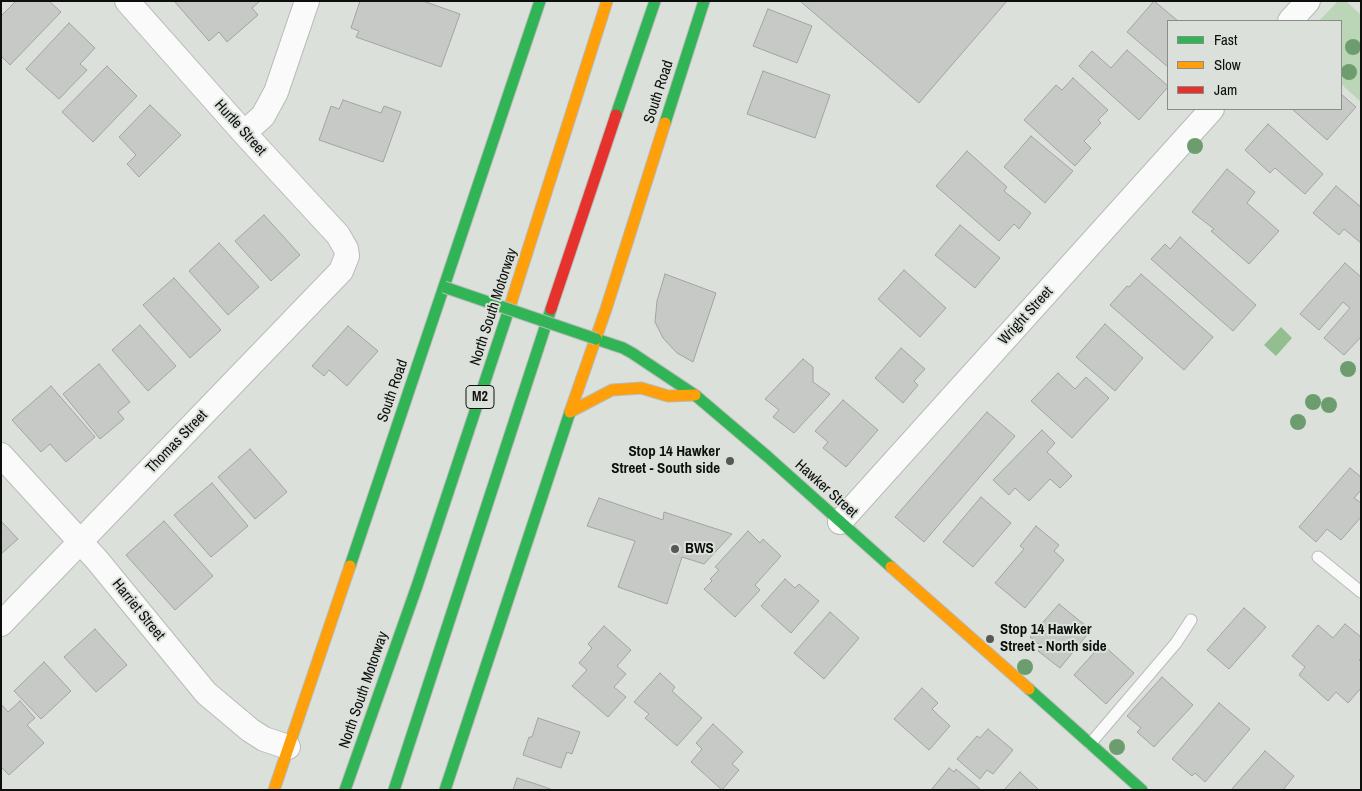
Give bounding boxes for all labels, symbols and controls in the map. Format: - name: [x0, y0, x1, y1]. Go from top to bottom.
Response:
- legend: [1167, 20, 1342, 110]
- text: Fast: [1214, 29, 1237, 50]
- text: Slow: [1214, 54, 1241, 75]
- street label: South Road: [640, 58, 678, 126]
- text: Jam: [1214, 79, 1237, 100]
- street label: Hurtle Street: [210, 96, 270, 160]
- street label: North South Motorway: [467, 246, 521, 368]
- street label: Wright Street: [995, 283, 1057, 349]
- street label: South Road: [374, 357, 412, 425]
- road number: M2: [466, 386, 494, 408]
- street label: Thomas Street: [143, 407, 211, 477]
- place label: Stop 14 Hawker Street - South side: [611, 443, 720, 478]
- marker: Stop 14 Hawker Street - South side: [724, 455, 736, 467]
- street label: Hawker Street: [791, 456, 861, 522]
- place label: BWS: [685, 540, 714, 558]
- marker: BWS: [669, 543, 681, 555]
- street label: Harriet Street: [108, 576, 168, 644]
- place label: Stop 14 Hawker Street - North side: [1000, 621, 1107, 656]
- street label: North South Motorway: [336, 629, 392, 751]
- marker: Stop 14 Hawker Street - North side: [984, 633, 996, 645]

